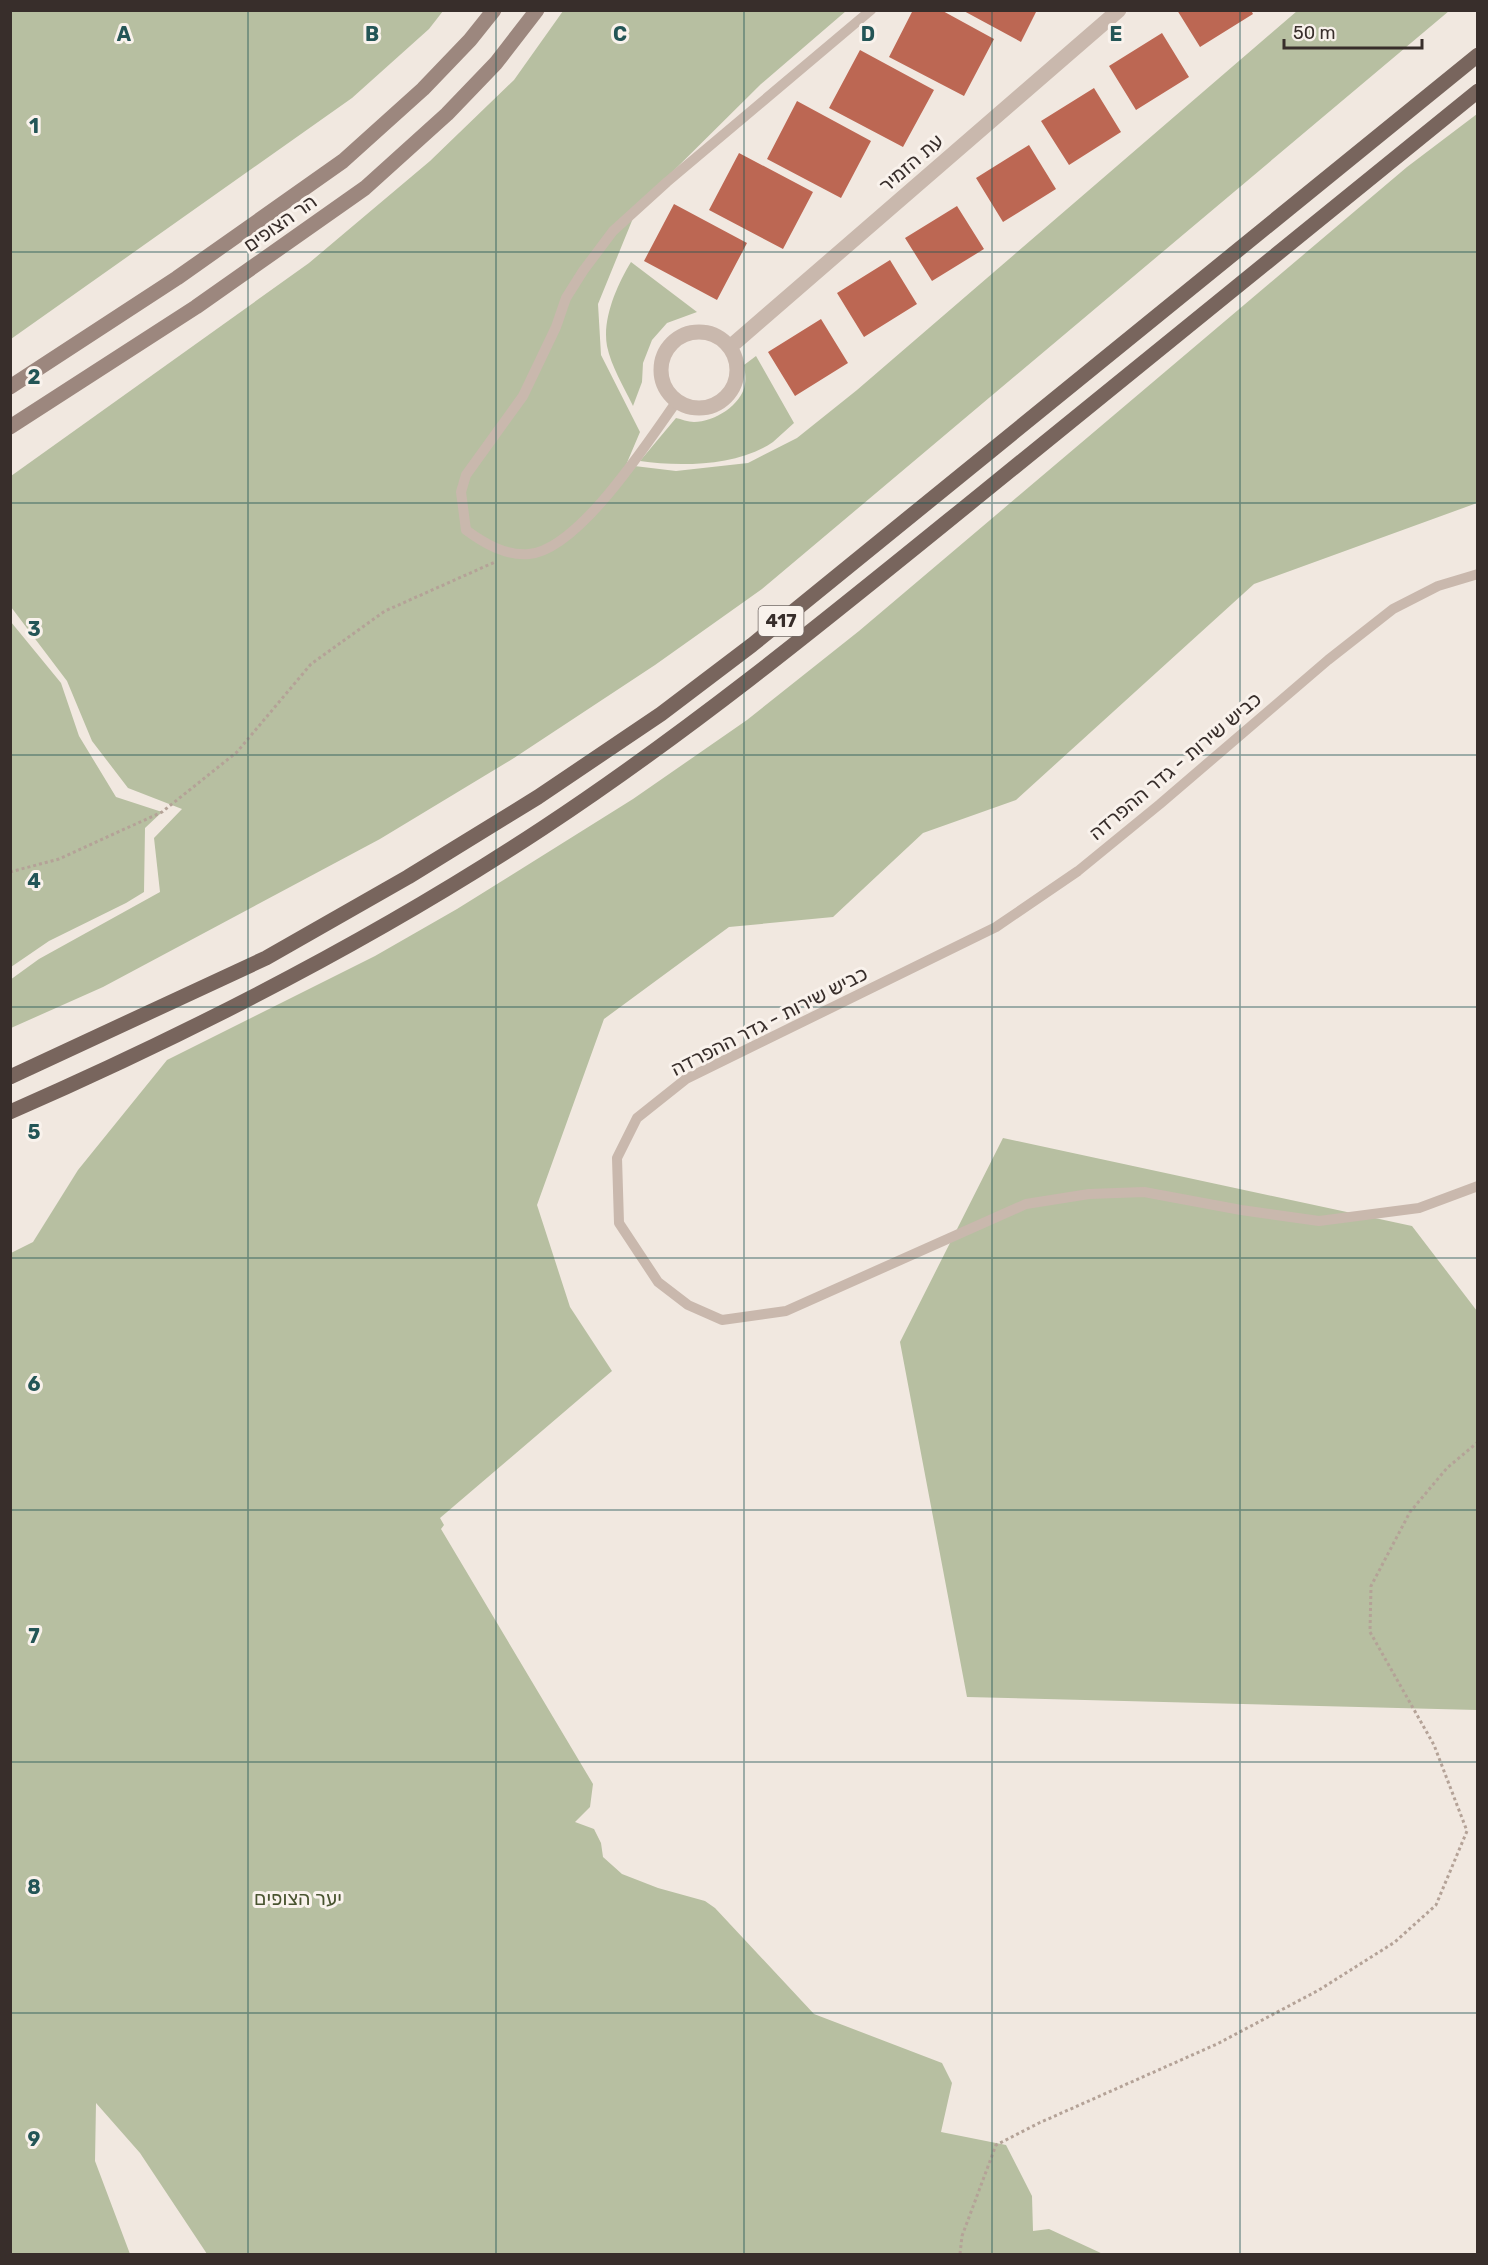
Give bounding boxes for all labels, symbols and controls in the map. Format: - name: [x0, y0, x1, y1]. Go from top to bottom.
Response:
- scale bar: [1284, 12, 1422, 50]
- text: A: [117, 22, 132, 46]
- text: B: [365, 22, 379, 46]
- text: C: [613, 22, 627, 46]
- text: D: [861, 22, 875, 46]
- text: E: [1110, 22, 1122, 46]
- text: 50 m: [1293, 22, 1336, 44]
- text: 1: [29, 114, 39, 138]
- street label: עת הזמיר: [874, 129, 948, 197]
- street label: הר הצופים: [239, 189, 321, 257]
- text: 2: [28, 365, 41, 389]
- road number: 417: [758, 606, 804, 636]
- text: 3: [27, 617, 41, 641]
- street label: כביש שירות - גדר ההפרדה: [1084, 687, 1266, 845]
- text: 4: [27, 869, 41, 893]
- street label: כביש שירות - גדר ההפרדה: [667, 961, 871, 1081]
- text: 5: [28, 1120, 41, 1144]
- text: 6: [27, 1372, 41, 1396]
- text: 7: [28, 1624, 40, 1648]
- text: 8: [27, 1875, 41, 1899]
- park label: יער הצופים: [254, 1886, 342, 1910]
- text: 9: [28, 2127, 41, 2151]

